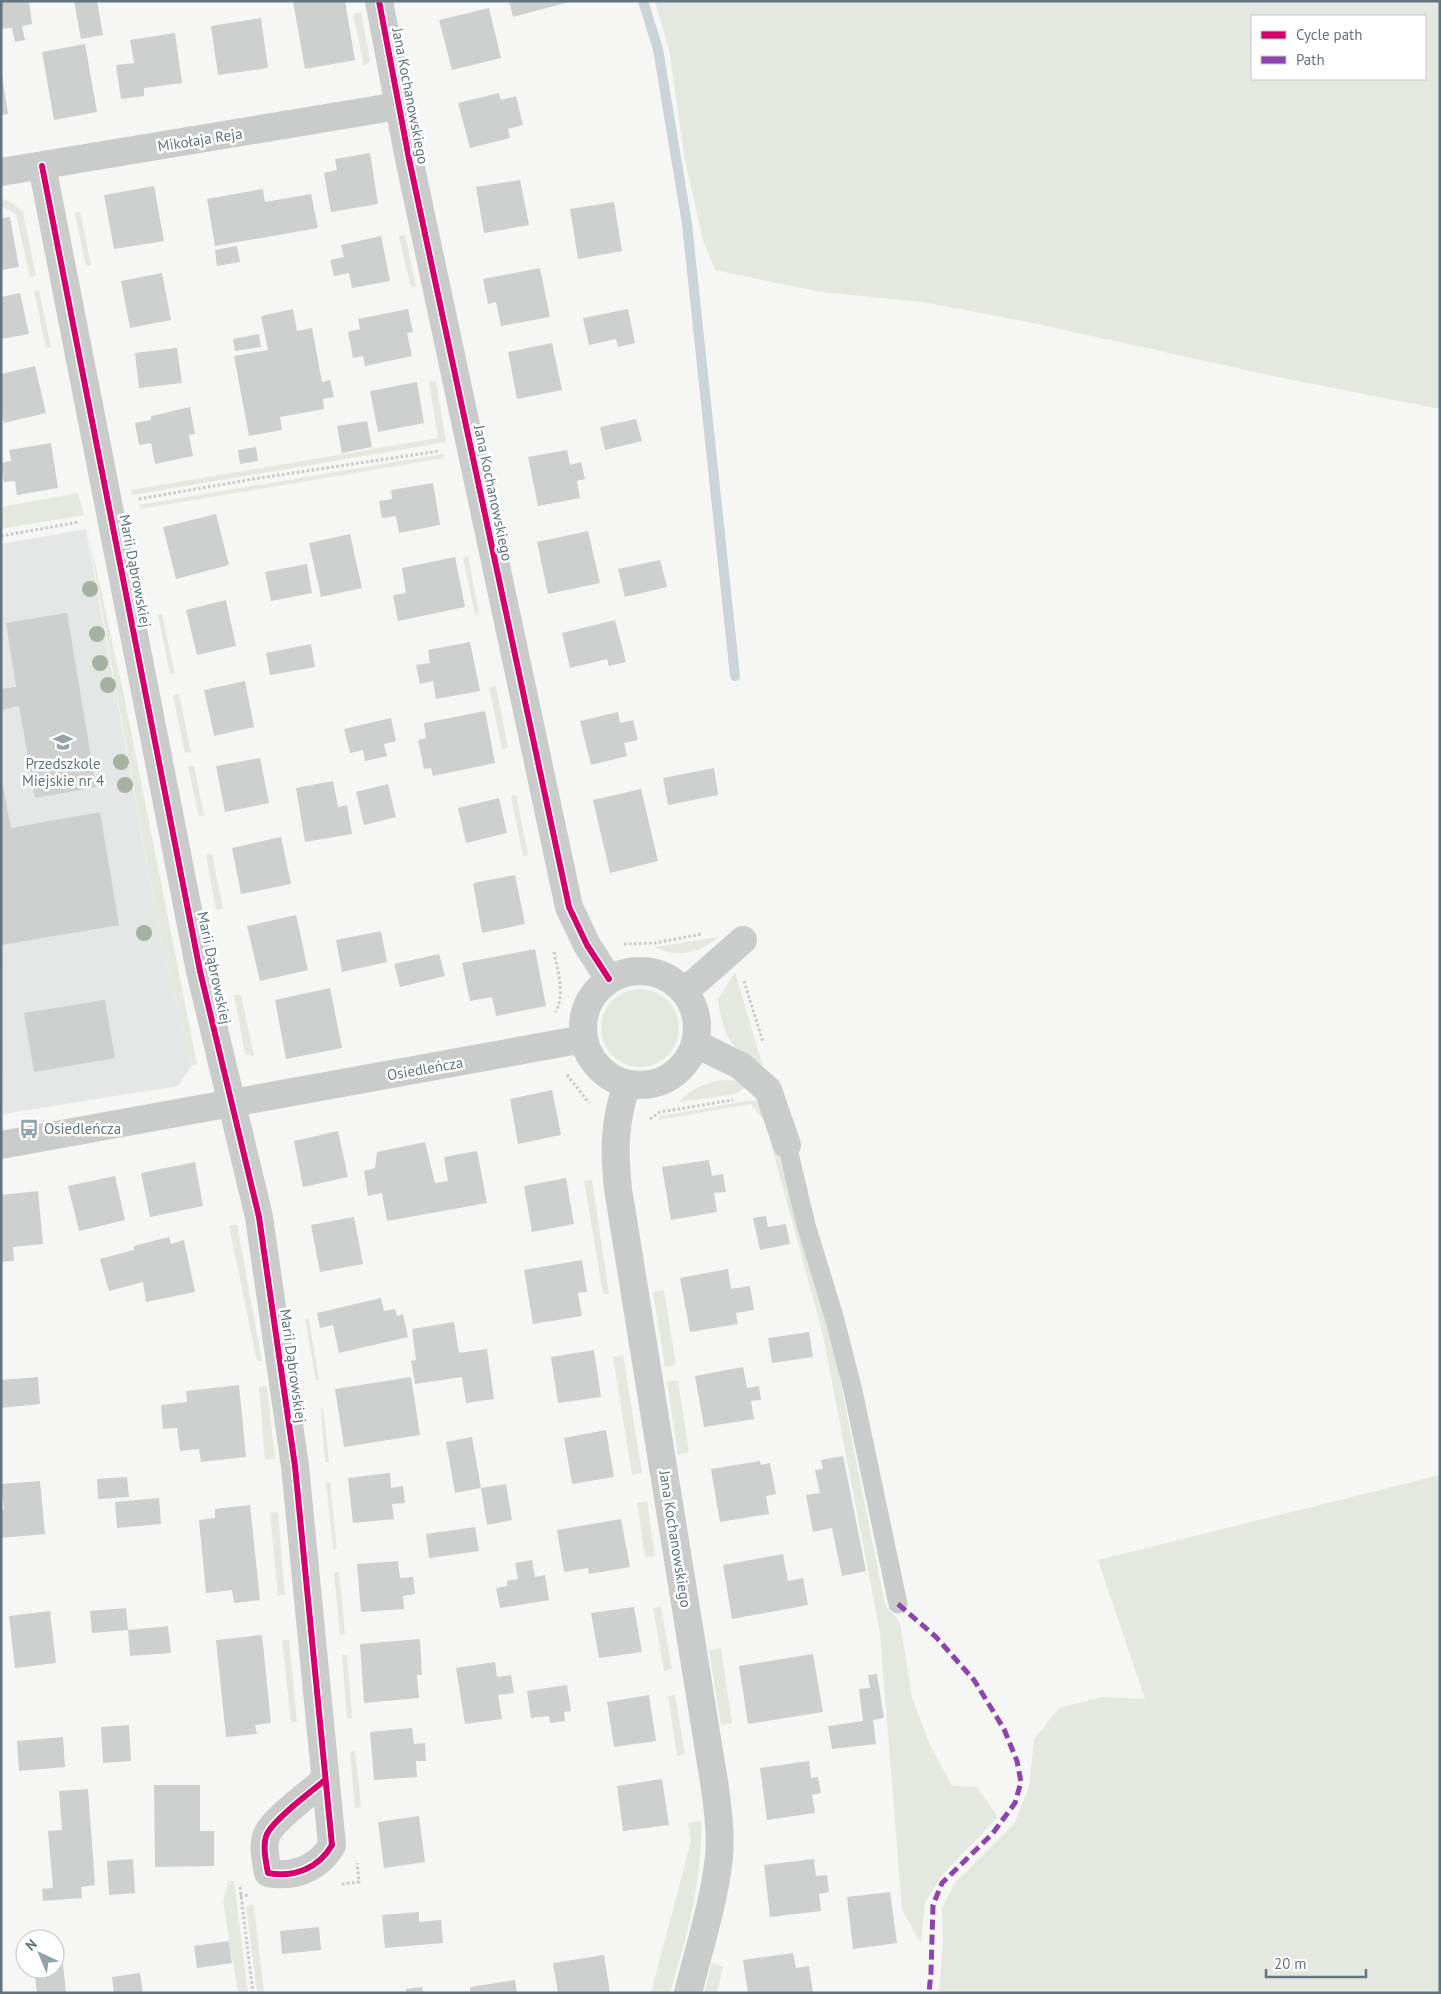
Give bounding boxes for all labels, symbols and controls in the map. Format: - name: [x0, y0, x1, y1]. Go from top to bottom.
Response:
- legend: [1251, 15, 1426, 80]
- street label: Jana Kochanowskiego: [388, 25, 433, 166]
- text: Cycle path: [1296, 25, 1362, 44]
- text: Path: [1296, 50, 1325, 69]
- street label: Mikołaja Reja: [156, 123, 244, 156]
- street label: Jana Kochanowskiego: [470, 422, 517, 563]
- street label: Marii Dąbrowskiej: [115, 513, 156, 629]
- school or university icon: Przedszkole Miejskie nr 4: [52, 731, 74, 753]
- place label: Przedszkole Miejskie nr 4: [22, 754, 104, 790]
- street label: Marii Dąbrowskiej: [193, 910, 236, 1026]
- street label: Osiedleńcza: [385, 1052, 465, 1085]
- bus stop icon: Osiedleńcza: [18, 1118, 40, 1140]
- place label: Osiedleńcza: [44, 1119, 121, 1138]
- street label: Marii Dąbrowskiej: [276, 1308, 311, 1424]
- street label: Jana Kochanowskiego: [655, 1468, 696, 1609]
- north arrow: [15, 1929, 65, 1979]
- text: N: [21, 1935, 41, 1954]
- scale bar: [1266, 1946, 1366, 1978]
- text: 20 m: [1274, 1954, 1307, 1973]

